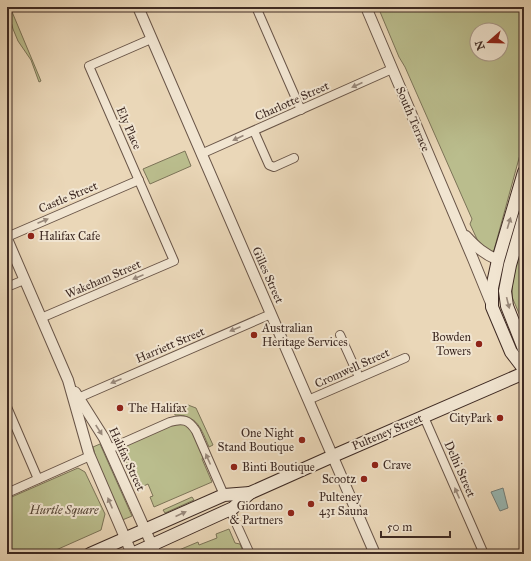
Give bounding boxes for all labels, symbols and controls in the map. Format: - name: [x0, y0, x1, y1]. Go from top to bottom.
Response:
- north arrow: [469, 22, 509, 62]
- text: N: [472, 38, 488, 52]
- street label: Charlotte Street: [253, 78, 332, 124]
- one-way arrow: [351, 82, 362, 88]
- street label: South Terrace: [393, 84, 433, 154]
- street label: Ely Place: [113, 105, 145, 151]
- one-way arrow: [232, 135, 243, 141]
- street label: Castle Street: [37, 178, 100, 216]
- one-way arrow: [506, 217, 512, 229]
- one-way arrow: [37, 218, 48, 224]
- place label: Halifax Cafe: [39, 229, 100, 243]
- marker: Halifax Cafe: [26, 231, 36, 241]
- street label: Gilles Street: [249, 245, 287, 306]
- street label: Wakeham Street: [63, 257, 143, 301]
- one-way arrow: [132, 274, 144, 280]
- one-way arrow: [505, 297, 511, 310]
- place label: Australian Heritage Services: [261, 321, 348, 350]
- street label: Harriett Street: [133, 324, 207, 366]
- one-way arrow: [229, 327, 241, 333]
- marker: Australian Heritage Services: [249, 330, 259, 340]
- place label: Bowden Towers: [432, 330, 471, 358]
- marker: Bowden Towers: [474, 339, 484, 349]
- street label: Cromwell Street: [312, 345, 392, 391]
- one-way arrow: [110, 378, 122, 384]
- place label: The Halifax: [128, 401, 188, 415]
- marker: The Halifax: [115, 403, 125, 413]
- street label: Pulteney Street: [350, 411, 425, 453]
- place label: CityPark: [449, 411, 492, 425]
- marker: CityPark: [495, 413, 505, 423]
- one-way arrow: [96, 424, 103, 436]
- street label: Halifax Street: [106, 425, 148, 494]
- place label: One Night Stand Boutique: [218, 426, 295, 455]
- marker: One Night Stand Boutique: [297, 435, 307, 445]
- street label: Delhi Street: [441, 439, 479, 500]
- one-way arrow: [205, 453, 211, 465]
- place label: Crave: [383, 458, 411, 472]
- place label: Binti Boutique: [242, 460, 315, 475]
- marker: Crave: [370, 460, 380, 470]
- marker: Binti Boutique: [229, 462, 239, 472]
- place label: Scootz: [322, 472, 356, 486]
- marker: Scootz: [359, 474, 369, 484]
- one-way arrow: [454, 487, 460, 498]
- place label: Pulteney 431 Sauna: [319, 490, 369, 518]
- one-way arrow: [107, 497, 113, 508]
- place label: Giordano & Partners: [229, 499, 283, 527]
- marker: Pulteney 431 Sauna: [306, 499, 316, 509]
- park label: Hurtle Square: [28, 503, 99, 517]
- marker: Giordano & Partners: [286, 508, 296, 518]
- one-way arrow: [175, 511, 186, 517]
- scale bar: [381, 513, 450, 539]
- text: 50 m: [387, 520, 412, 534]

